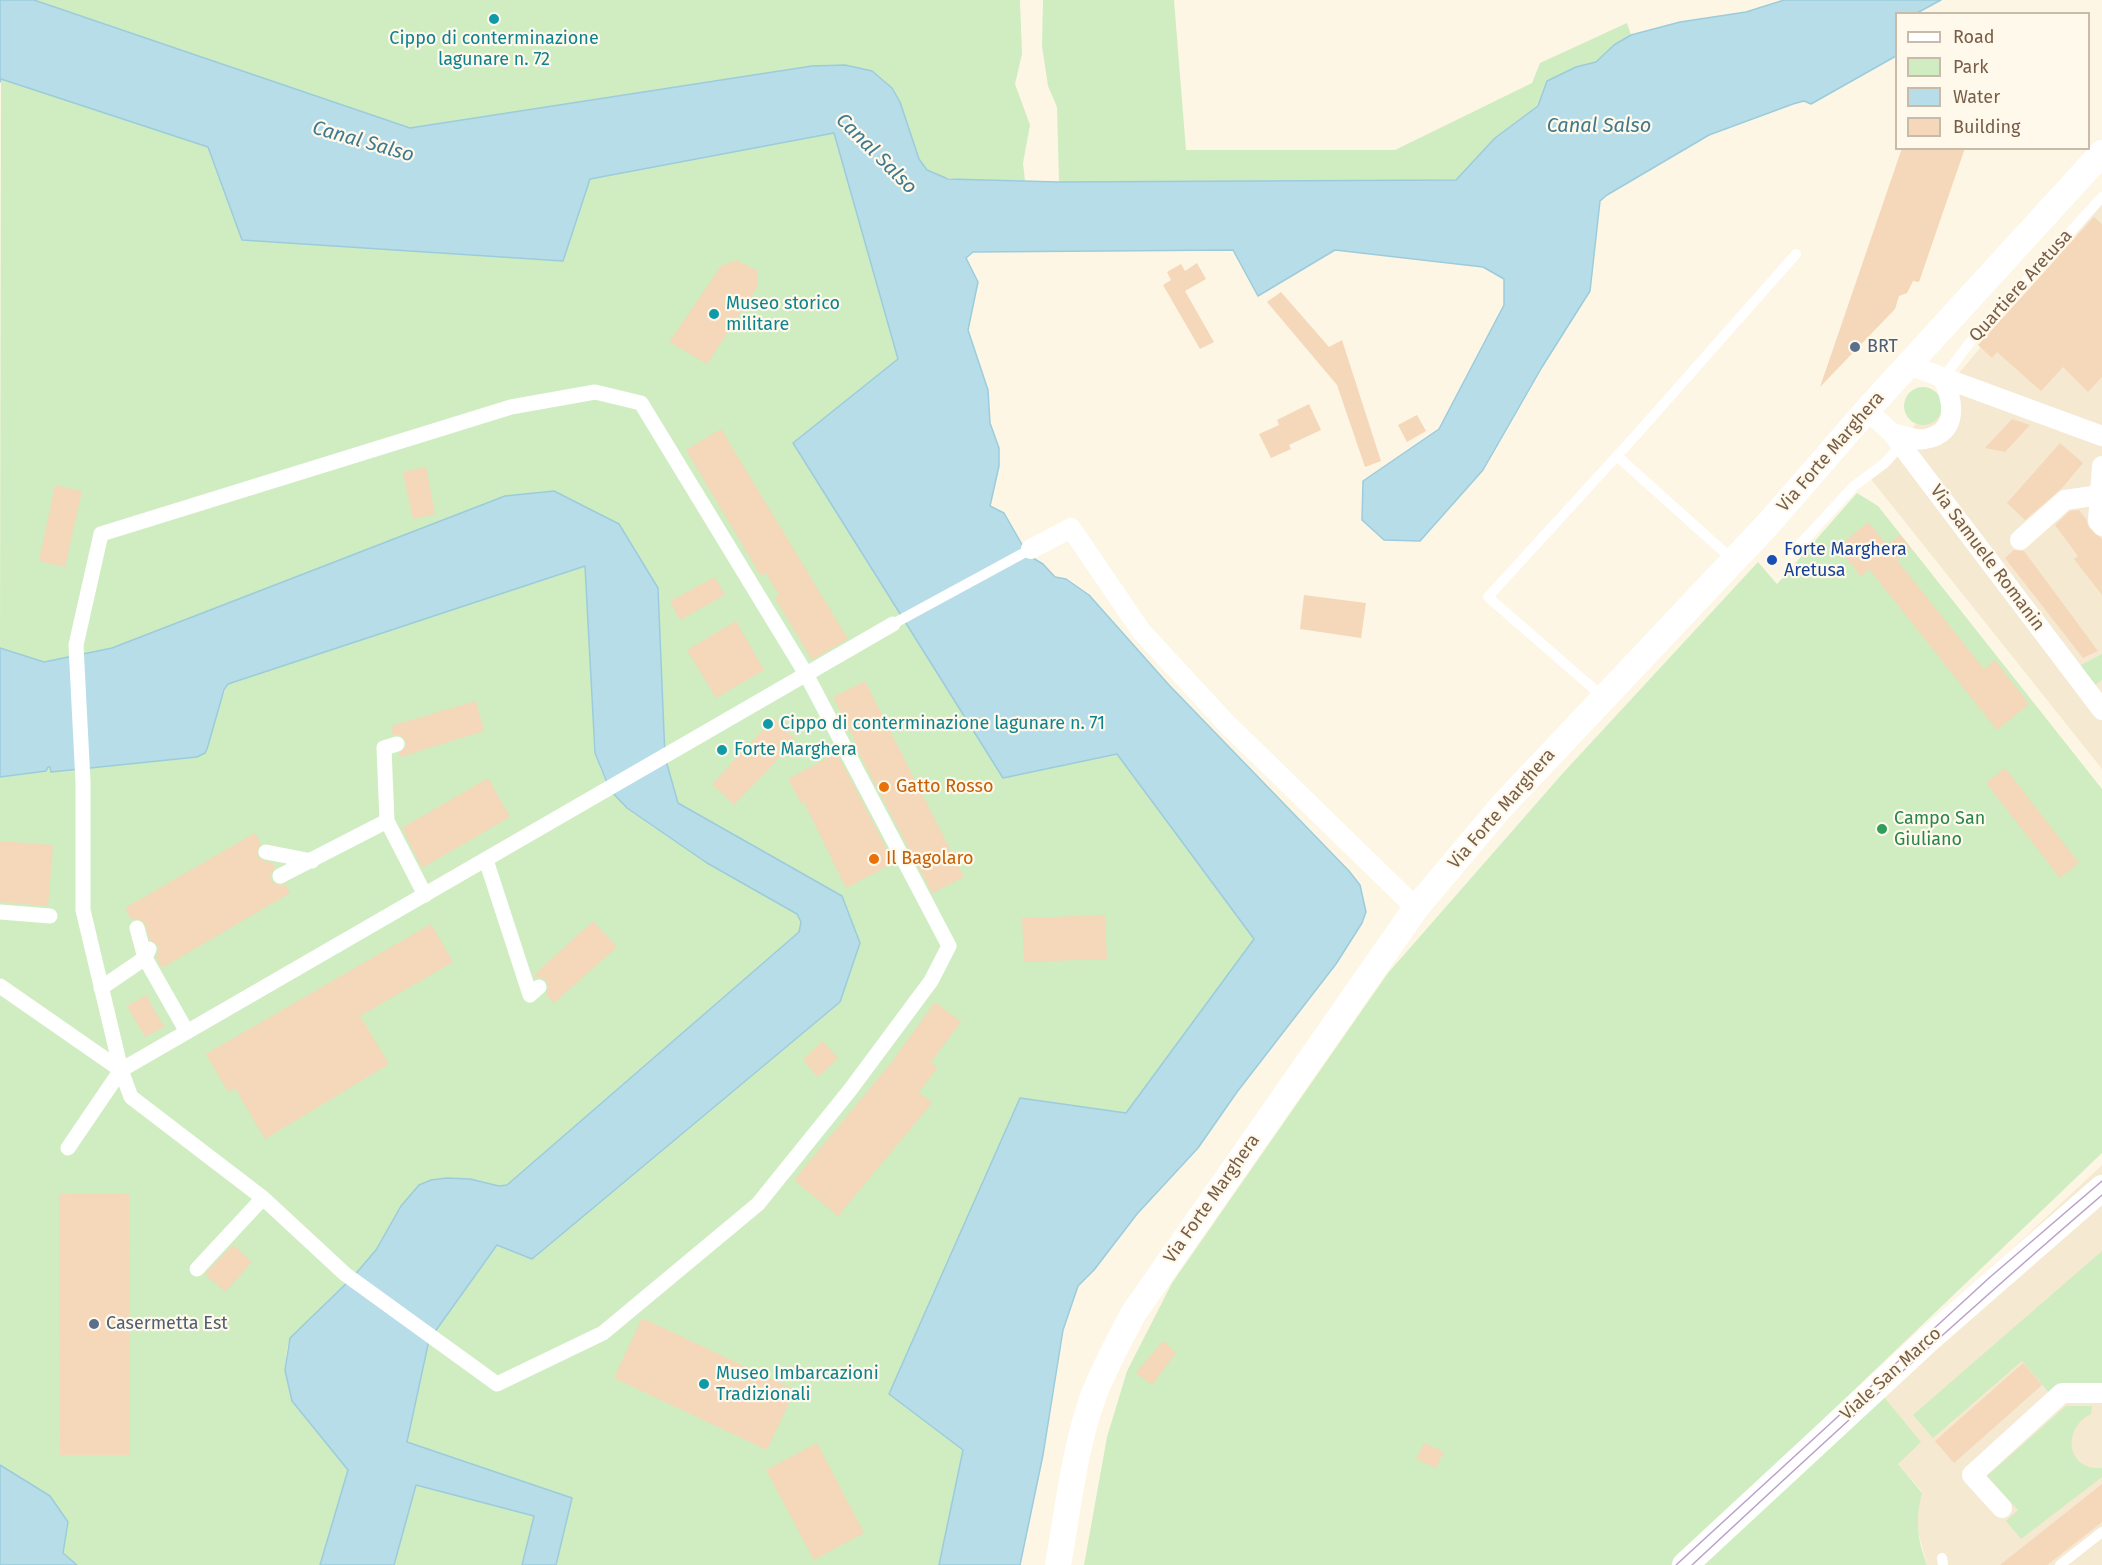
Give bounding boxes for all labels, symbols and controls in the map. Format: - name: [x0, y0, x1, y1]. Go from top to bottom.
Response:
- marker: Cippo di conterminazione lagunare n. 72: [487, 12, 501, 26]
- legend: [1895, 12, 2090, 150]
- text: Road: [1953, 26, 1995, 48]
- place label: Cippo di conterminazione lagunare n. 72: [389, 28, 599, 70]
- text: Park: [1953, 56, 1988, 78]
- text: Water: [1953, 86, 2000, 108]
- water label: Canal Salso: [830, 108, 922, 200]
- water label: Canal Salso: [1547, 114, 1651, 138]
- water label: Canal Salso: [309, 116, 417, 168]
- text: Building: [1953, 116, 2020, 138]
- street label: Quartiere Aretusa: [1965, 225, 2077, 347]
- place label: Museo storico militare: [726, 293, 840, 336]
- marker: Museo storico militare: [707, 307, 721, 321]
- place label: BRT: [1867, 336, 1898, 358]
- marker: BRT: [1848, 340, 1862, 354]
- street label: Via Forte Marghera: [1773, 387, 1889, 517]
- street label: Via Samuele Romanin: [1925, 481, 2049, 635]
- place label: Forte Marghera Aretusa: [1784, 539, 1907, 582]
- marker: Forte Marghera Aretusa: [1765, 553, 1779, 567]
- place label: Cippo di conterminazione lagunare n. 71: [780, 713, 1105, 735]
- marker: Cippo di conterminazione lagunare n. 71: [761, 717, 775, 731]
- place label: Forte Marghera: [734, 739, 857, 761]
- marker: Forte Marghera: [715, 743, 729, 757]
- street label: Via Forte Marghera: [1444, 744, 1560, 874]
- place label: Gatto Rosso: [896, 776, 993, 798]
- marker: Gatto Rosso: [877, 780, 891, 794]
- place label: Campo San Giuliano: [1894, 808, 1985, 850]
- marker: Campo San Giuliano: [1875, 822, 1889, 836]
- place label: Il Bagolaro: [886, 848, 973, 870]
- marker: Il Bagolaro: [867, 852, 881, 866]
- street label: Via Forte Marghera: [1159, 1130, 1265, 1268]
- place label: Casermetta Est: [106, 1313, 228, 1335]
- marker: Casermetta Est: [87, 1317, 101, 1331]
- street label: Viale San Marco: [1836, 1323, 1946, 1425]
- place label: Museo Imbarcazioni Tradizionali: [716, 1363, 879, 1406]
- marker: Museo Imbarcazioni Tradizionali: [697, 1377, 711, 1391]

